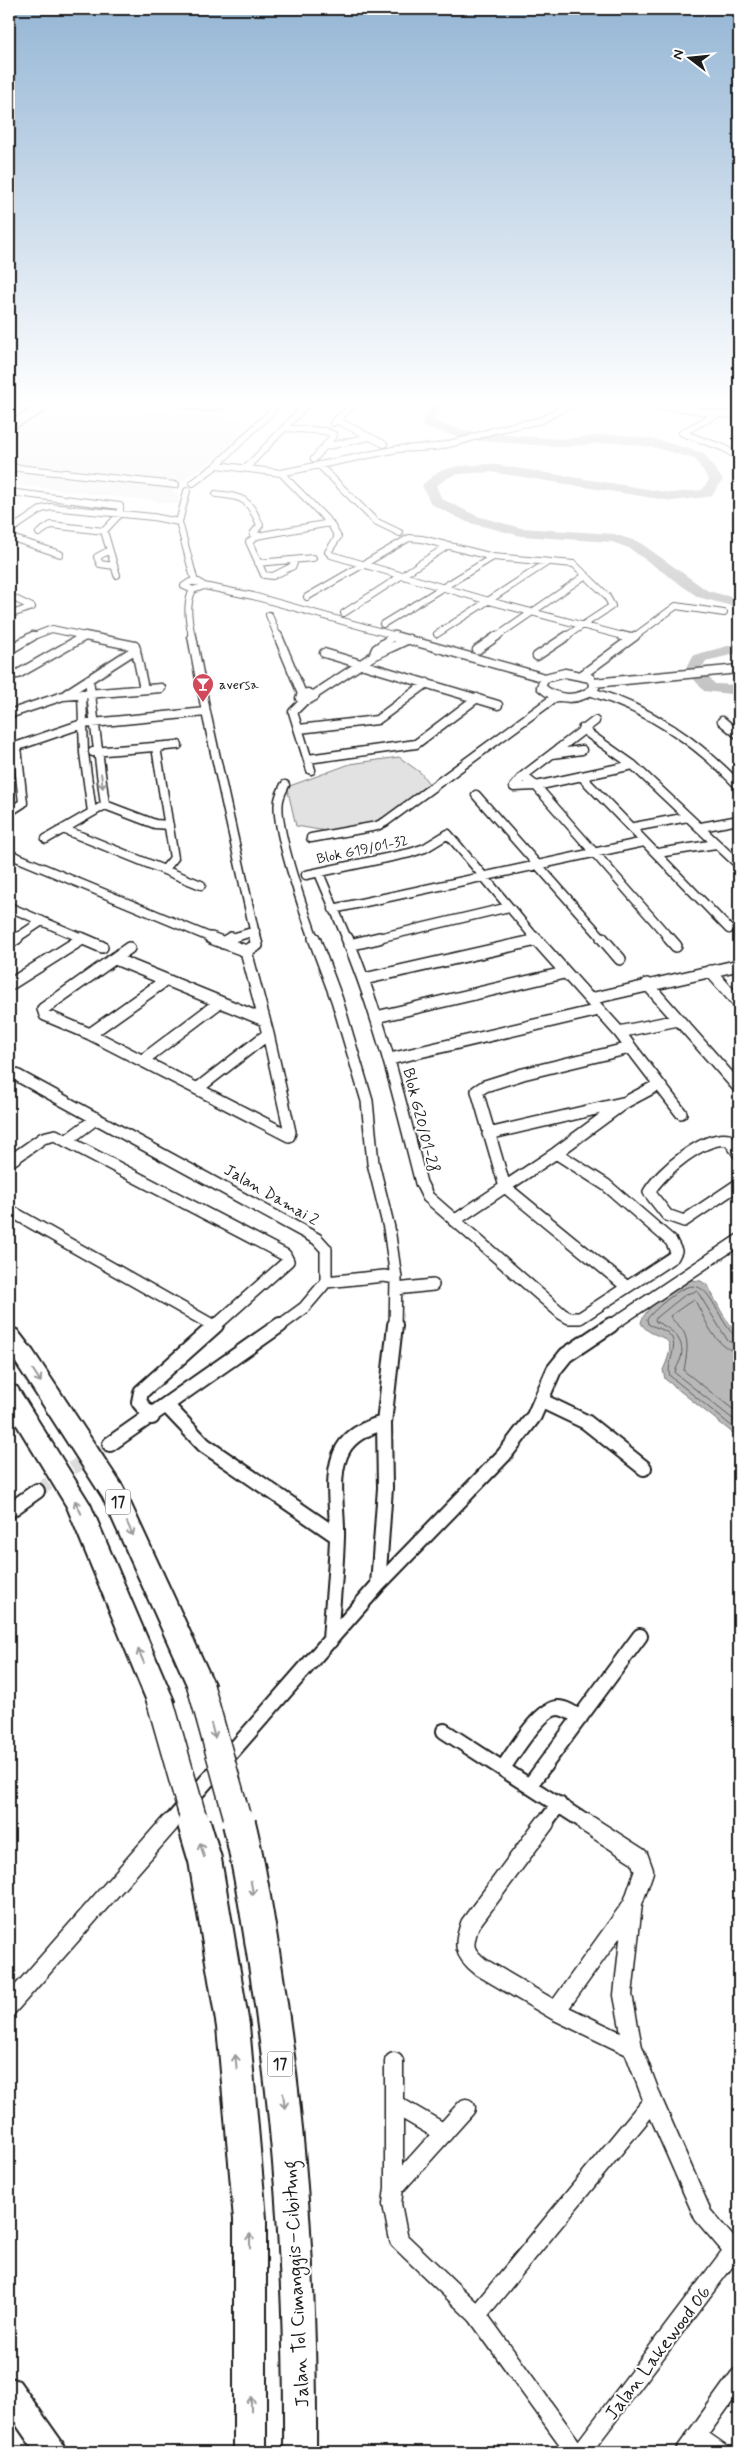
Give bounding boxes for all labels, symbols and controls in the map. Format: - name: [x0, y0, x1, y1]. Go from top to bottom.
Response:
- north arrow: [666, 32, 716, 82]
- text: N: [669, 48, 688, 62]
- bar icon: aversa: [191, 672, 215, 703]
- place label: aversa: [219, 676, 259, 694]
- one-way arrow: [97, 773, 107, 789]
- street label: Blok G19/01-32: [315, 832, 409, 868]
- street label: Blok G20/01-28: [397, 1066, 444, 1175]
- street label: Jalan Damai 2: [220, 1160, 323, 1231]
- one-way arrow: [32, 1369, 42, 1383]
- road number: 17: [106, 1490, 130, 1514]
- one-way arrow: [73, 1500, 82, 1515]
- one-way arrow: [126, 1521, 136, 1536]
- one-way arrow: [136, 1649, 146, 1664]
- one-way arrow: [209, 1722, 218, 1738]
- one-way arrow: [196, 1842, 206, 1858]
- one-way arrow: [247, 1880, 257, 1896]
- road number: 17: [268, 2052, 292, 2076]
- one-way arrow: [231, 2054, 241, 2070]
- one-way arrow: [279, 2092, 289, 2108]
- street label: Jalan Tol Cimanggis–Cibitung: [278, 2159, 318, 2408]
- one-way arrow: [245, 2233, 255, 2250]
- street label: Jalan Lakewood 06: [599, 2281, 717, 2425]
- one-way arrow: [246, 2396, 256, 2412]

